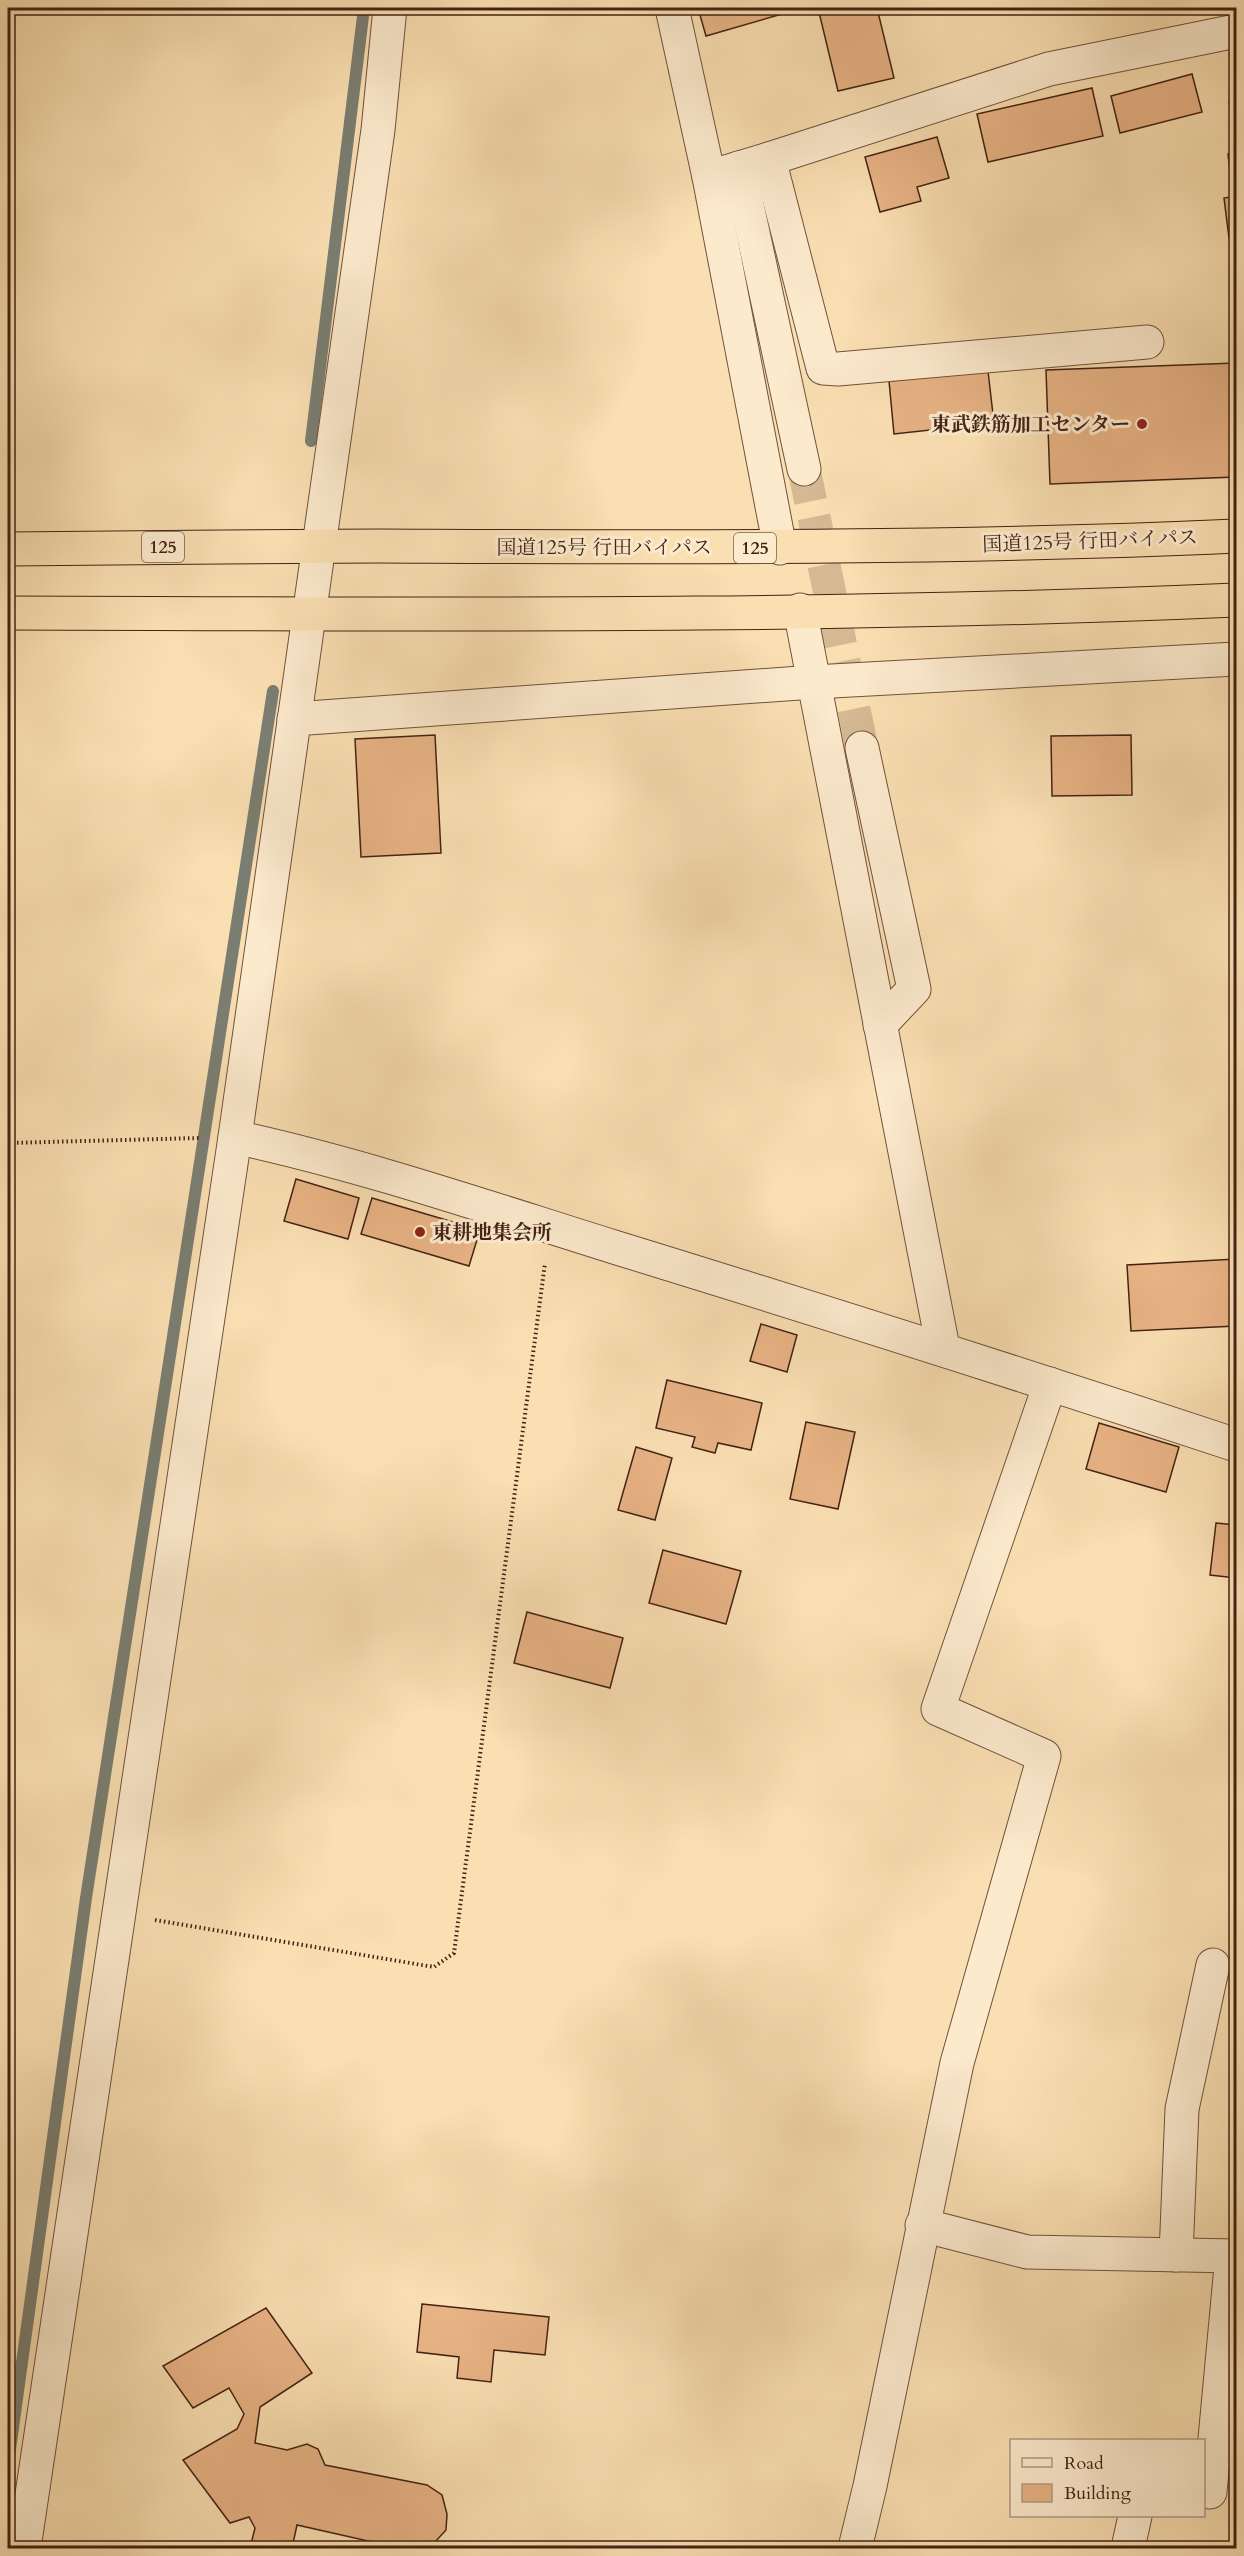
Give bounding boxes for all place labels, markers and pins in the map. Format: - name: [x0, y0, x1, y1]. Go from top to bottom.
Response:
- place label: 東武鉄筋加工センター: [931, 411, 1130, 438]
- marker: 東武鉄筋加工センター: [1135, 417, 1149, 431]
- place label: 東耕地集会所: [432, 1219, 552, 1246]
- marker: 東耕地集会所: [413, 1225, 427, 1239]

